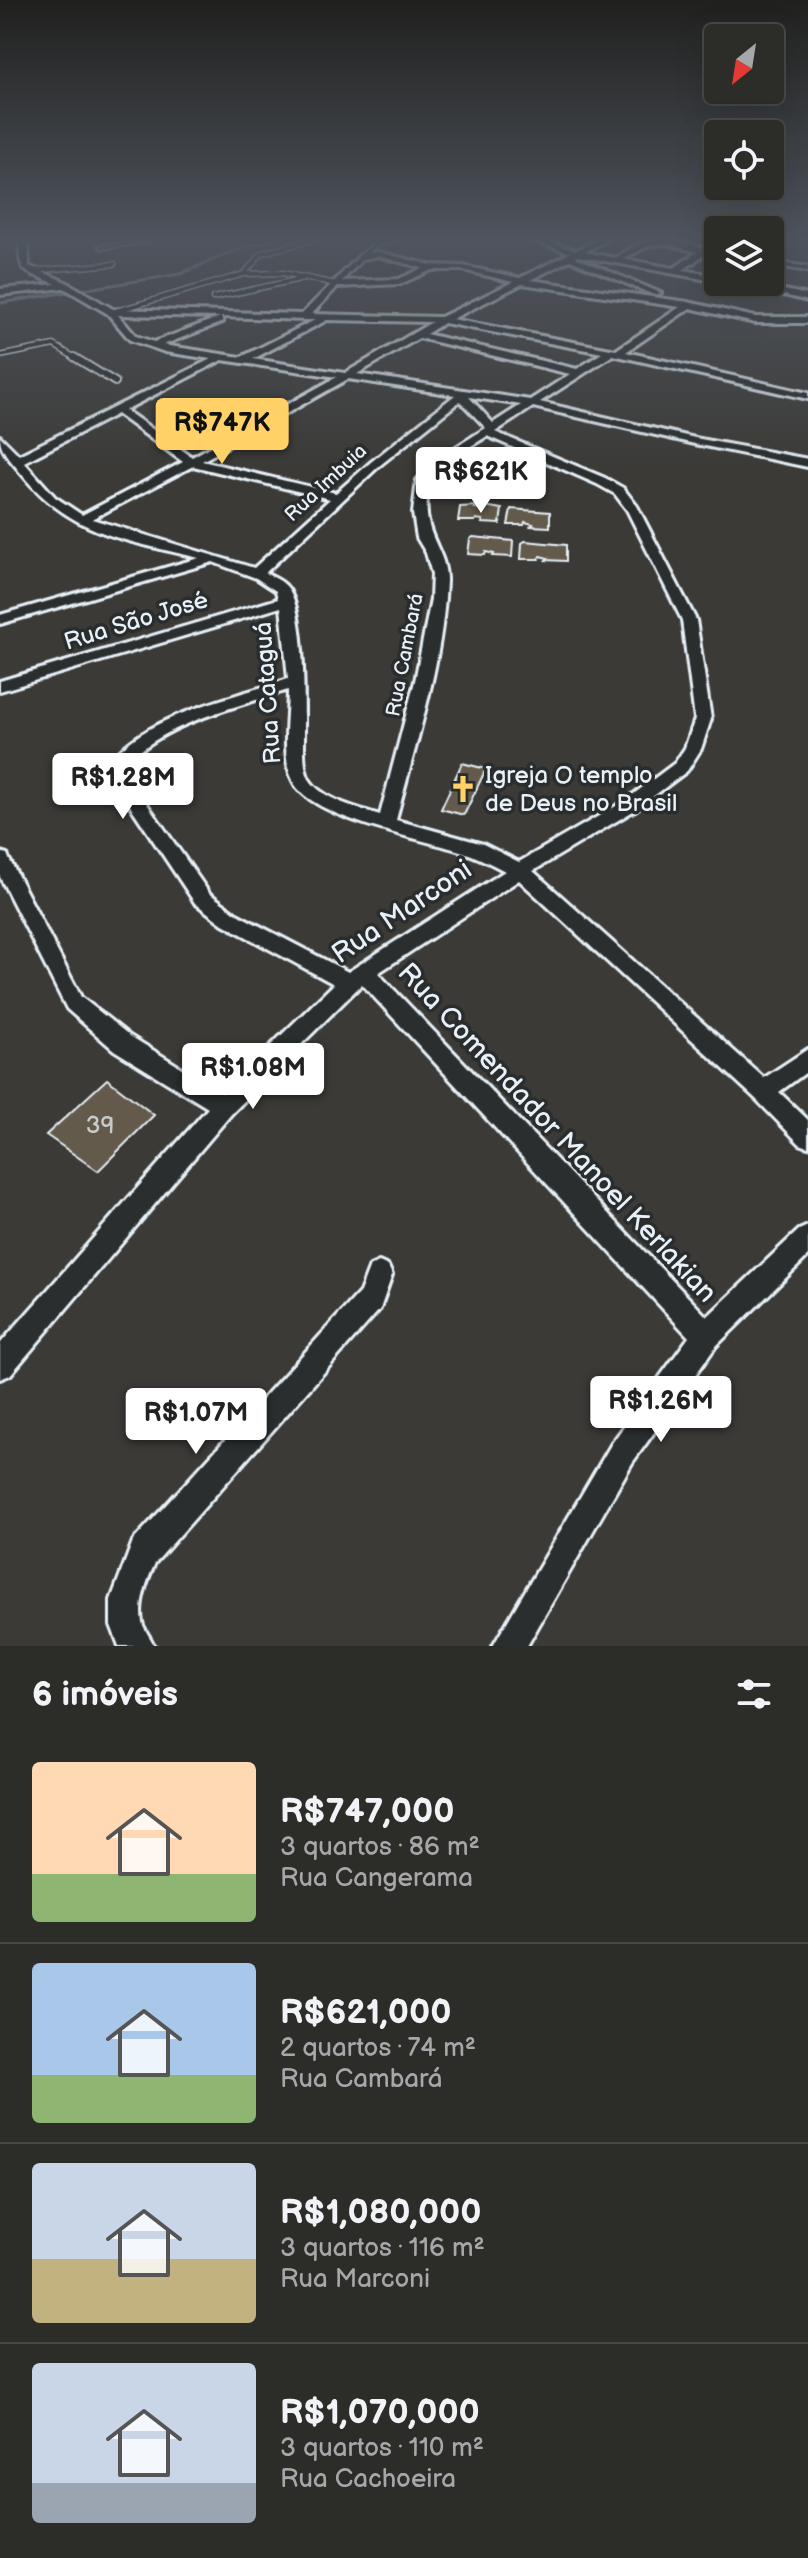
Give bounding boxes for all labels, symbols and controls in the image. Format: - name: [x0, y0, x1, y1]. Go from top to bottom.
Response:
- north arrow: [704, 24, 784, 104]
- map controls: [704, 24, 784, 296]
- button: locate: [704, 120, 784, 200]
- button: layers: [704, 216, 784, 296]
- pin: R$747K: [157, 398, 287, 466]
- text: R$747K: [174, 408, 270, 439]
- street label: Rua Imbuia: [280, 439, 372, 527]
- pin: R$621K: [416, 447, 546, 515]
- text: R$621K: [434, 457, 528, 488]
- street label: Rua São José: [60, 585, 212, 657]
- street label: Rua Cambará: [381, 591, 429, 719]
- street label: Rua Cataguá: [249, 621, 287, 765]
- pin: R$1.28M: [49, 753, 197, 821]
- place label: Igreja O templo de Deus no Brasil: [485, 761, 677, 818]
- text: R$1.28M: [70, 763, 176, 794]
- church icon: Igreja O templo de Deus no Brasil: [448, 774, 478, 804]
- street label: Rua Marconi: [326, 853, 478, 971]
- street label: Rua Comendador Manoel Kerlakian: [391, 956, 723, 1310]
- pin: R$1.08M: [179, 1043, 327, 1111]
- text: R$1.08M: [200, 1053, 306, 1084]
- house number: 39: [86, 1111, 114, 1140]
- pin: R$1.26M: [587, 1376, 735, 1444]
- text: R$1.26M: [608, 1386, 714, 1417]
- pin: R$1.07M: [122, 1388, 270, 1456]
- text: R$1.07M: [144, 1398, 248, 1429]
- icon: filters: [732, 1672, 776, 1716]
- text: 6 imóveis: [32, 1674, 178, 1715]
- text: R$747,000: [280, 1791, 454, 1832]
- icon: home: [96, 1794, 192, 1890]
- text: 3 quartos · 86 m²: [280, 1832, 480, 1863]
- text: Rua Cangerama: [280, 1863, 473, 1894]
- text: R$621,000: [280, 1992, 451, 2033]
- icon: home: [96, 1995, 192, 2091]
- text: 2 quartos · 74 m²: [280, 2033, 476, 2064]
- text: Rua Cambará: [280, 2064, 443, 2095]
- text: R$1,080,000: [280, 2192, 481, 2233]
- icon: home: [96, 2195, 192, 2291]
- text: 3 quartos · 116 m²: [280, 2233, 485, 2264]
- text: Rua Marconi: [280, 2264, 430, 2295]
- text: R$1,070,000: [280, 2392, 480, 2433]
- icon: home: [96, 2395, 192, 2491]
- text: 3 quartos · 110 m²: [280, 2433, 484, 2464]
- text: Rua Cachoeira: [280, 2464, 456, 2495]

